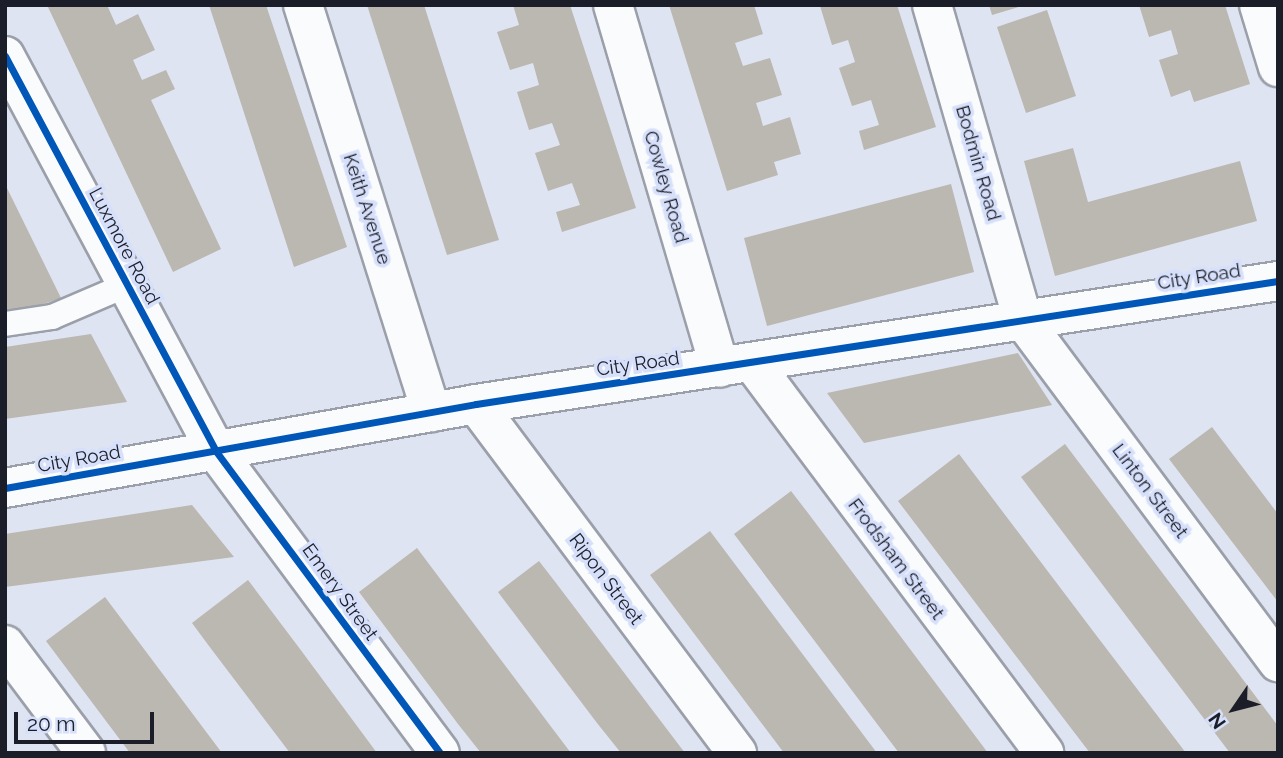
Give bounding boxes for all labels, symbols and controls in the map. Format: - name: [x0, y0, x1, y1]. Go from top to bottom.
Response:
- street label: Bodmin Road: [951, 103, 1005, 223]
- street label: Cowley Road: [639, 128, 693, 246]
- street label: Keith Avenue: [338, 150, 396, 268]
- street label: Luxmore Road: [84, 184, 164, 308]
- street label: City Road: [1156, 259, 1242, 295]
- street label: City Road: [595, 347, 681, 381]
- street label: Linton Street: [1107, 439, 1193, 543]
- street label: City Road: [36, 440, 122, 478]
- street label: Frodsham Street: [843, 494, 949, 624]
- street label: Ripon Street: [564, 529, 648, 629]
- street label: Emery Street: [297, 539, 383, 645]
- north arrow: [1199, 674, 1269, 744]
- scale bar: [18, 698, 158, 742]
- text: N: [1204, 709, 1230, 733]
- text: 20 m: [27, 711, 75, 736]

